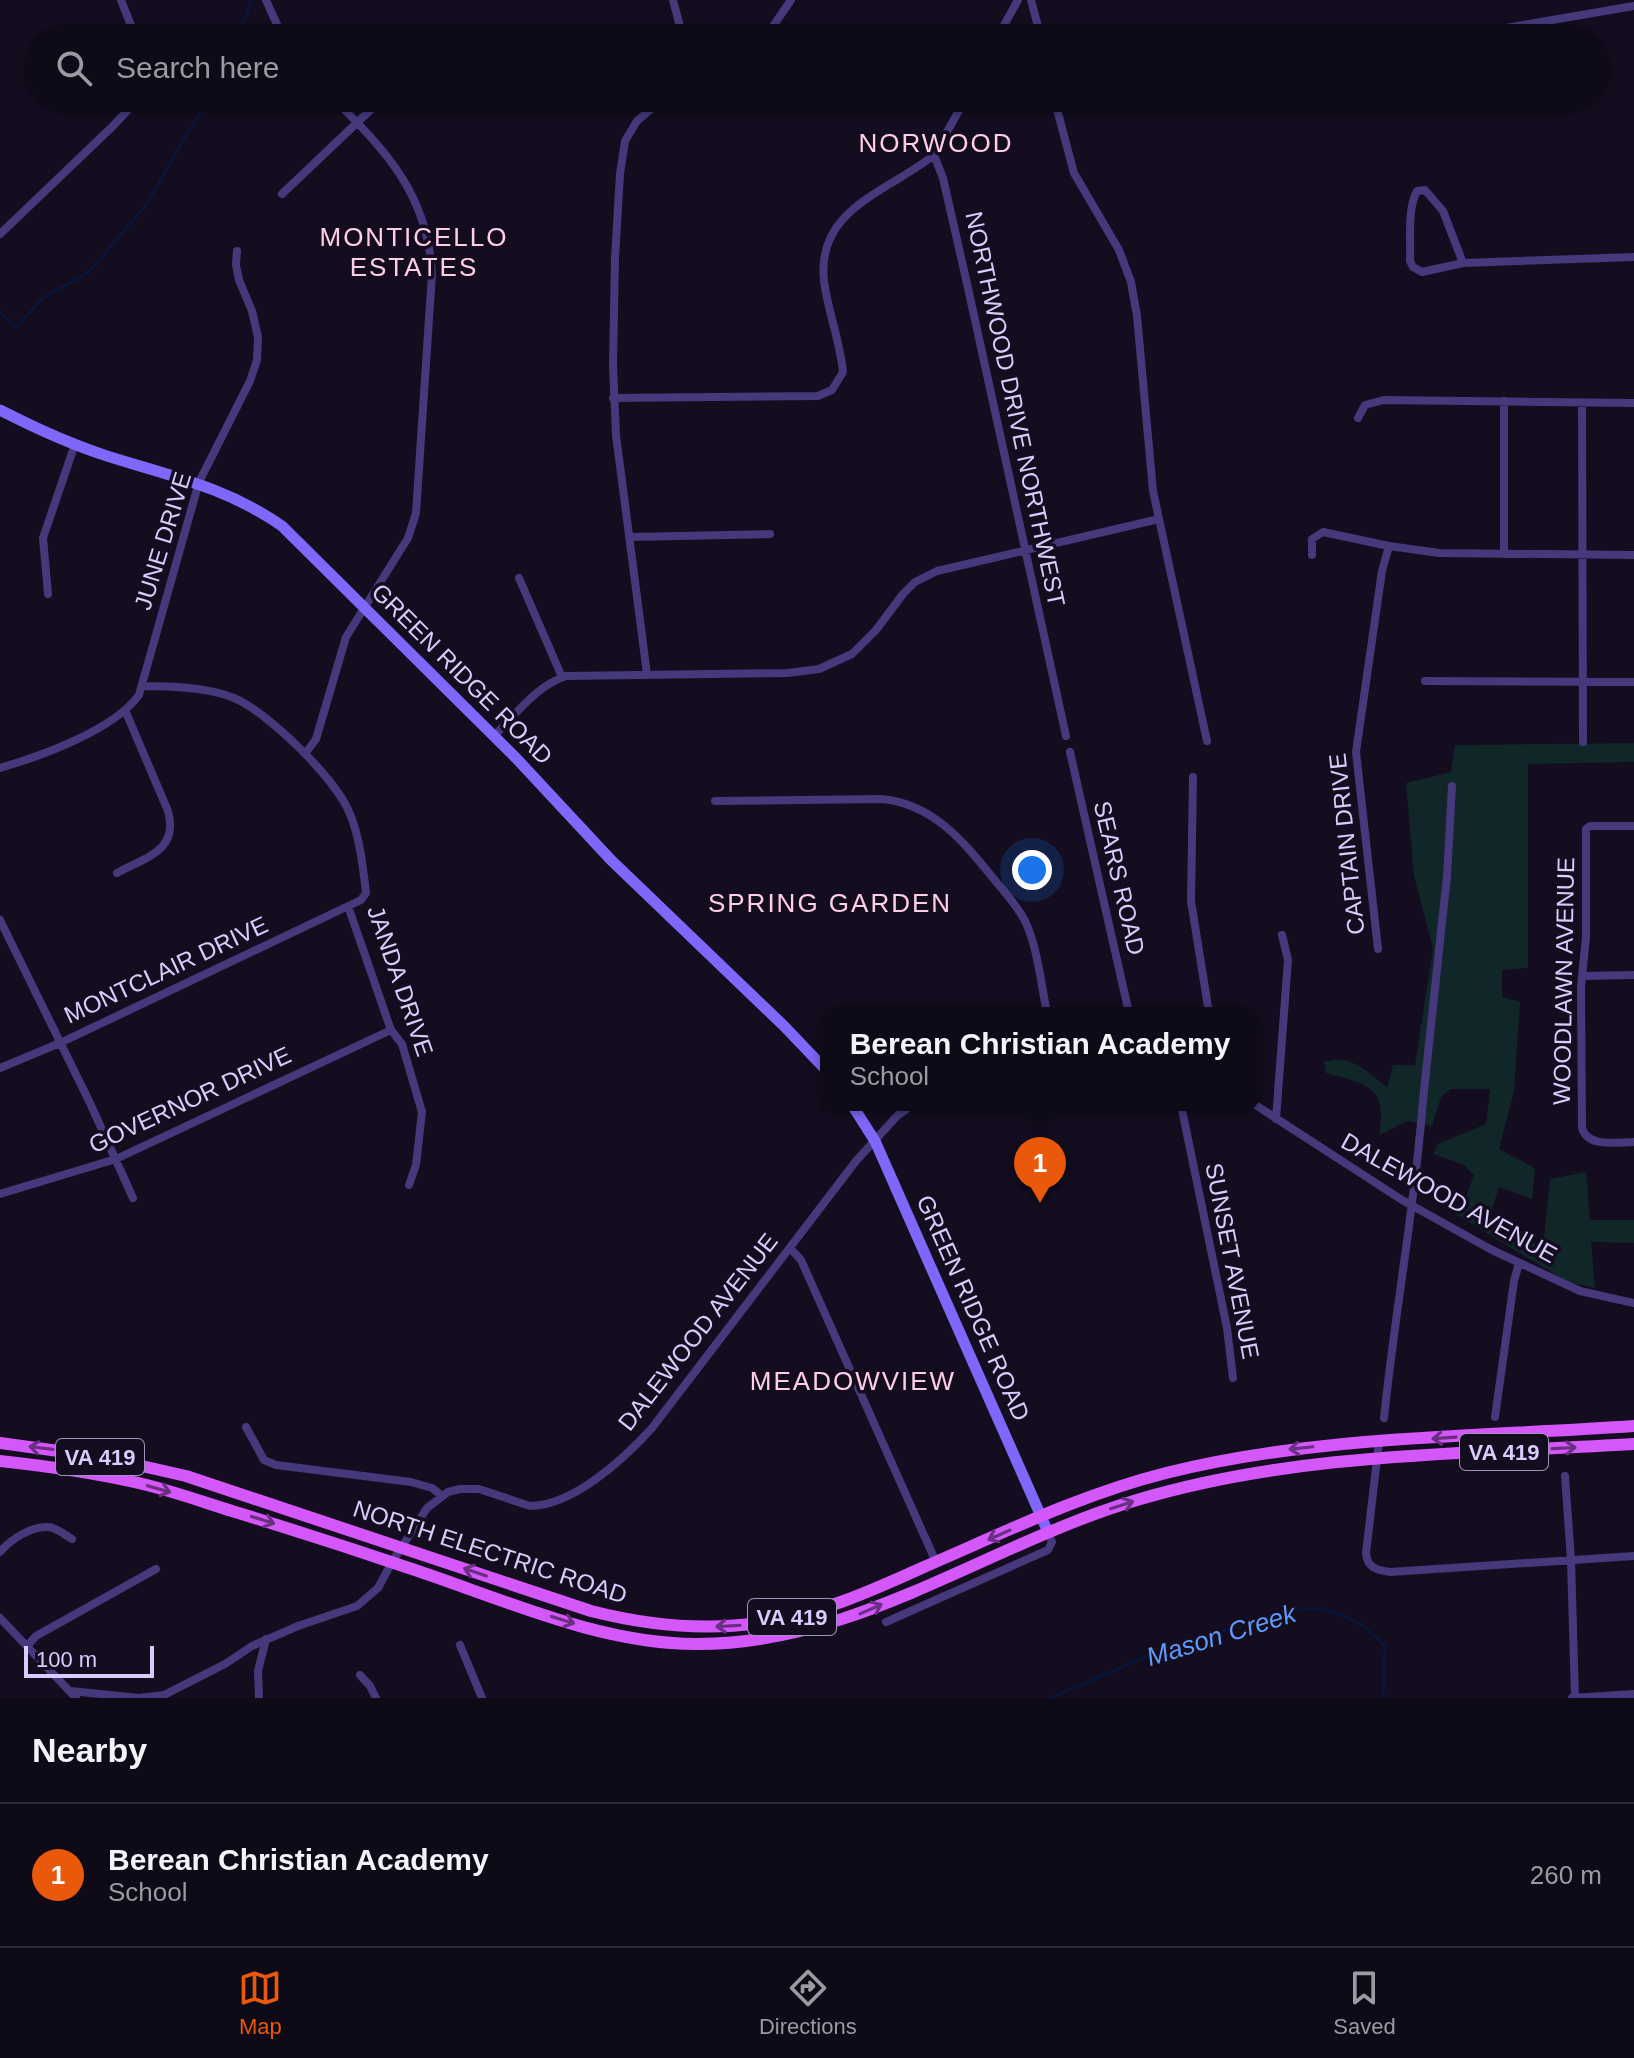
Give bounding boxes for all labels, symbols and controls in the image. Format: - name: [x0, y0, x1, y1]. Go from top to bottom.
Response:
- search box: [24, 24, 1610, 112]
- icon: search: [52, 46, 96, 90]
- text: Search here: [116, 51, 279, 84]
- district label: NORWOOD: [858, 128, 1014, 158]
- street label: NORTHWOOD DRIVE NORTHWEST: [960, 209, 1071, 609]
- district label: MONTICELLO ESTATES: [319, 222, 509, 282]
- street label: JUNE DRIVE: [129, 469, 196, 613]
- street label: GREEN RIDGE ROAD: [367, 578, 558, 769]
- street label: CAPTAIN DRIVE: [1324, 752, 1369, 936]
- street label: SEARS ROAD: [1089, 798, 1150, 958]
- your location: [1012, 850, 1052, 890]
- street label: WOODLAWN AVENUE: [1548, 857, 1579, 1105]
- district label: SPRING GARDEN: [708, 888, 952, 918]
- street label: JANDA DRIVE: [362, 902, 439, 1060]
- street label: MONTCLAIR DRIVE: [60, 911, 272, 1029]
- popup: [820, 1007, 1260, 1111]
- text: Berean Christian Academy: [850, 1027, 1230, 1060]
- street label: GOVERNOR DRIVE: [84, 1041, 295, 1158]
- text: School: [850, 1061, 929, 1091]
- street label: DALEWOOD AVENUE: [1337, 1127, 1562, 1268]
- pin: 1: [1014, 1137, 1066, 1203]
- street label: SUNSET AVENUE: [1200, 1161, 1265, 1361]
- street label: GREEN RIDGE ROAD: [911, 1191, 1035, 1425]
- street label: DALEWOOD AVENUE: [612, 1228, 783, 1435]
- district label: MEADOWVIEW: [750, 1366, 956, 1396]
- one-way arrow: [1431, 1431, 1458, 1446]
- road number: VA 419: [1460, 1434, 1548, 1470]
- road number: VA 419: [56, 1439, 144, 1475]
- one-way arrow: [29, 1440, 54, 1455]
- one-way arrow: [1550, 1440, 1577, 1455]
- one-way arrow: [1288, 1441, 1315, 1456]
- one-way arrow: [146, 1482, 172, 1497]
- street label: NORTH ELECTRIC ROAD: [350, 1494, 630, 1609]
- one-way arrow: [1109, 1496, 1134, 1511]
- one-way arrow: [250, 1514, 275, 1528]
- one-way arrow: [987, 1528, 1011, 1543]
- one-way arrow: [463, 1564, 488, 1579]
- water label: Mason Creek: [1143, 1597, 1301, 1672]
- road number: VA 419: [748, 1599, 836, 1635]
- one-way arrow: [859, 1601, 883, 1616]
- one-way arrow: [550, 1614, 575, 1628]
- one-way arrow: [715, 1619, 742, 1634]
- scale bar: [24, 1642, 154, 1678]
- text: 100 m: [36, 1647, 97, 1672]
- text: Nearby: [32, 1731, 147, 1769]
- text: Berean Christian Academy: [108, 1843, 489, 1876]
- text: 1: [51, 1860, 65, 1890]
- text: 260 m: [1530, 1860, 1602, 1890]
- text: School: [108, 1877, 188, 1907]
- tab: Map: [238, 1966, 282, 2040]
- tab: Directions: [759, 1966, 857, 2040]
- tab: Saved: [1333, 1966, 1396, 2040]

